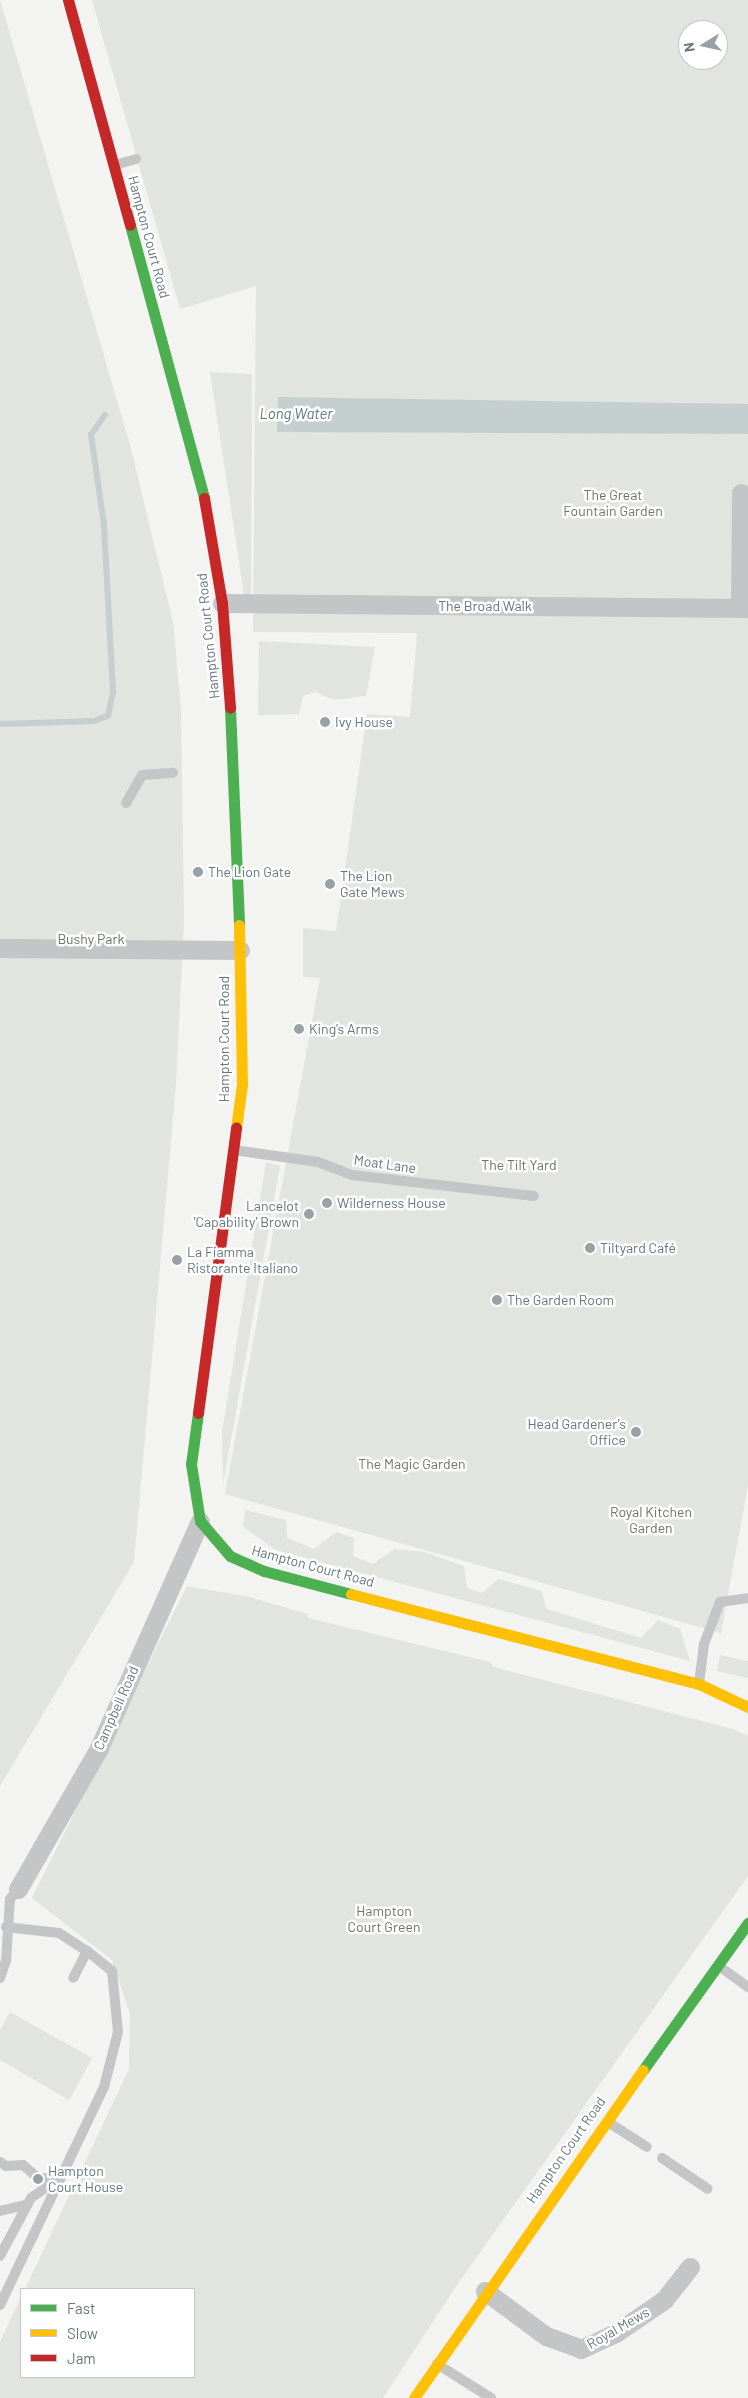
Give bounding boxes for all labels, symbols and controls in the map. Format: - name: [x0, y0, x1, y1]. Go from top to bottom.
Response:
- north arrow: [678, 20, 728, 70]
- text: N: [680, 41, 698, 53]
- street label: Hampton Court Road: [125, 174, 173, 300]
- water label: Long Water: [260, 405, 332, 423]
- park label: The Great Fountain Garden: [563, 487, 663, 520]
- street label: Hampton Court Road: [193, 572, 223, 700]
- street label: The Broad Walk: [438, 598, 532, 614]
- place label: Ivy House: [335, 714, 393, 730]
- marker: Ivy House: [319, 716, 331, 728]
- place label: The Lion Gate: [208, 864, 291, 880]
- marker: The Lion Gate: [192, 866, 204, 878]
- place label: The Lion Gate Mews: [340, 868, 404, 900]
- marker: The Lion Gate Mews: [324, 878, 336, 890]
- park label: Bushy Park: [57, 931, 125, 947]
- street label: Hampton Court Road: [216, 976, 232, 1102]
- place label: King's Arms: [309, 1021, 379, 1037]
- marker: King's Arms: [293, 1023, 305, 1035]
- street label: Moat Lane: [353, 1151, 417, 1177]
- park label: The Tilt Yard: [481, 1157, 557, 1173]
- place label: Wilderness House: [337, 1195, 446, 1211]
- marker: Wilderness House: [321, 1197, 333, 1209]
- place label: Lancelot 'Capability' Brown: [194, 1198, 299, 1230]
- marker: Lancelot 'Capability' Brown: [303, 1208, 315, 1220]
- place label: Tiltyard Café: [600, 1240, 676, 1256]
- marker: Tiltyard Café: [584, 1242, 596, 1254]
- place label: La Fiamma Ristorante Italiano: [187, 1244, 298, 1276]
- marker: La Fiamma Ristorante Italiano: [171, 1254, 183, 1266]
- place label: The Garden Room: [507, 1292, 614, 1308]
- marker: The Garden Room: [491, 1294, 503, 1306]
- place label: Head Gardener's Office: [527, 1416, 626, 1448]
- marker: Head Gardener's Office: [630, 1426, 642, 1438]
- park label: The Magic Garden: [358, 1456, 466, 1472]
- park label: Royal Kitchen Garden: [610, 1504, 692, 1536]
- street label: Hampton Court Road: [250, 1542, 376, 1590]
- street label: Campbell Road: [90, 1663, 142, 1753]
- park label: Hampton Court Green: [348, 1903, 420, 1935]
- street label: Hampton Court Road: [523, 2093, 609, 2207]
- place label: Hampton Court House: [48, 2163, 123, 2196]
- marker: Hampton Court House: [32, 2173, 44, 2185]
- legend: [20, 2288, 195, 2378]
- text: Fast: [67, 2299, 95, 2317]
- street label: Royal Mews: [584, 2303, 652, 2353]
- text: Slow: [67, 2324, 98, 2342]
- text: Jam: [67, 2349, 96, 2367]

